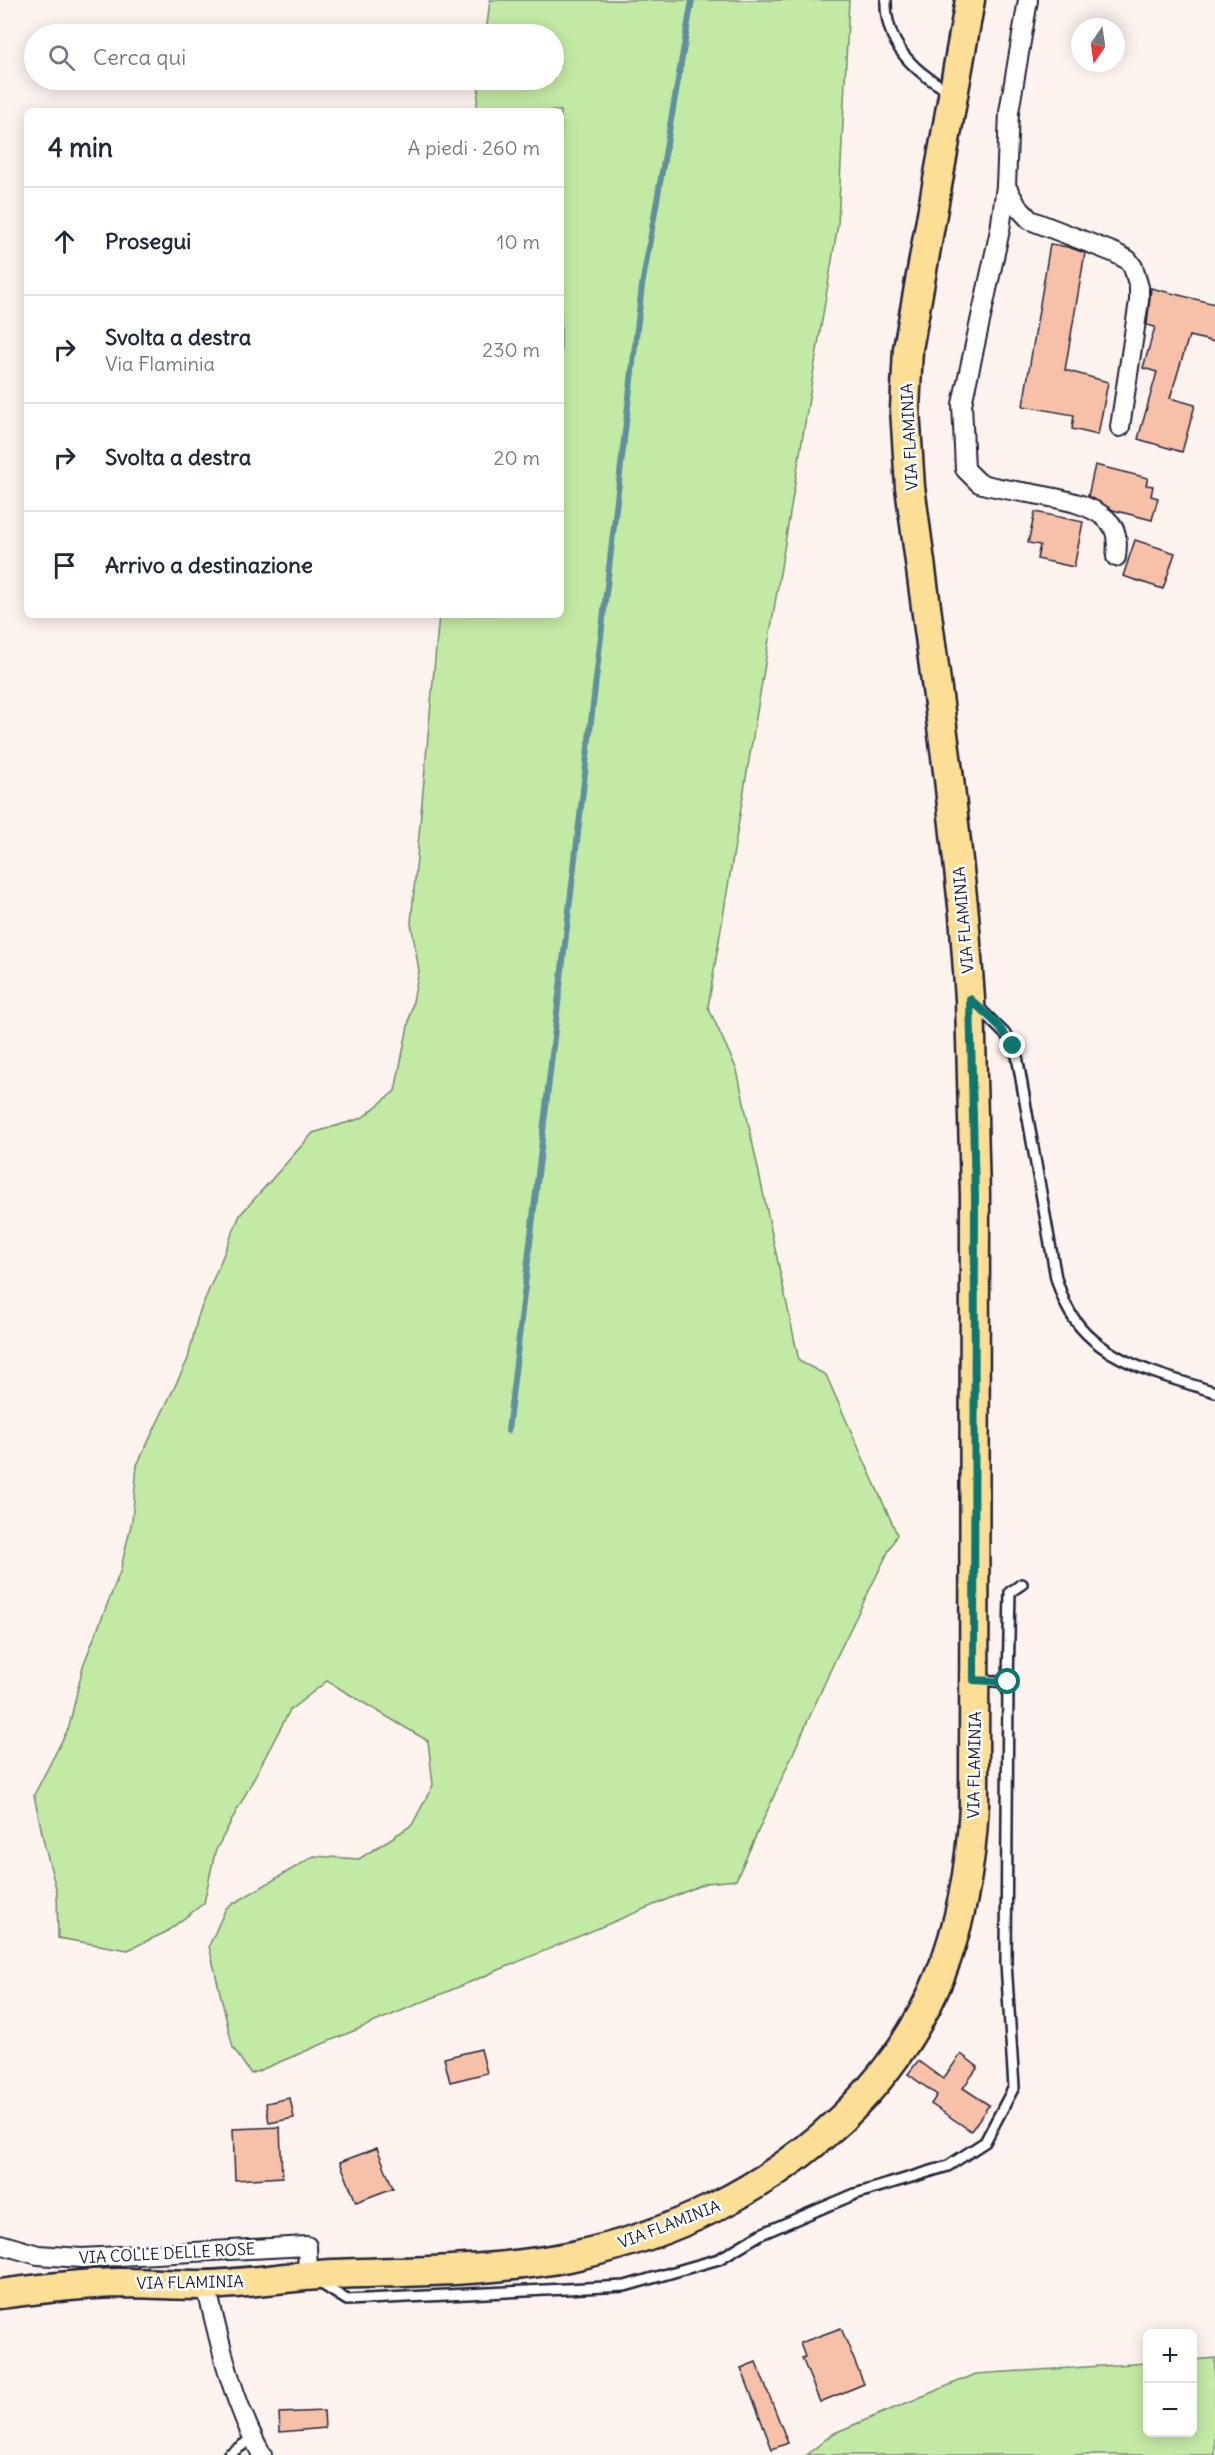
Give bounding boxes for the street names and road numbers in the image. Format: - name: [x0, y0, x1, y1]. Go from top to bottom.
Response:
- street label: VIA FLAMINIA: [896, 383, 922, 491]
- street label: VIA FLAMINIA: [948, 866, 978, 974]
- street label: VIA FLAMINIA: [963, 1711, 985, 1819]
- street label: VIA FLAMINIA: [615, 2195, 723, 2253]
- street label: VIA COLLE DELLE ROSE: [78, 2238, 256, 2268]
- street label: VIA FLAMINIA: [136, 2271, 244, 2293]

